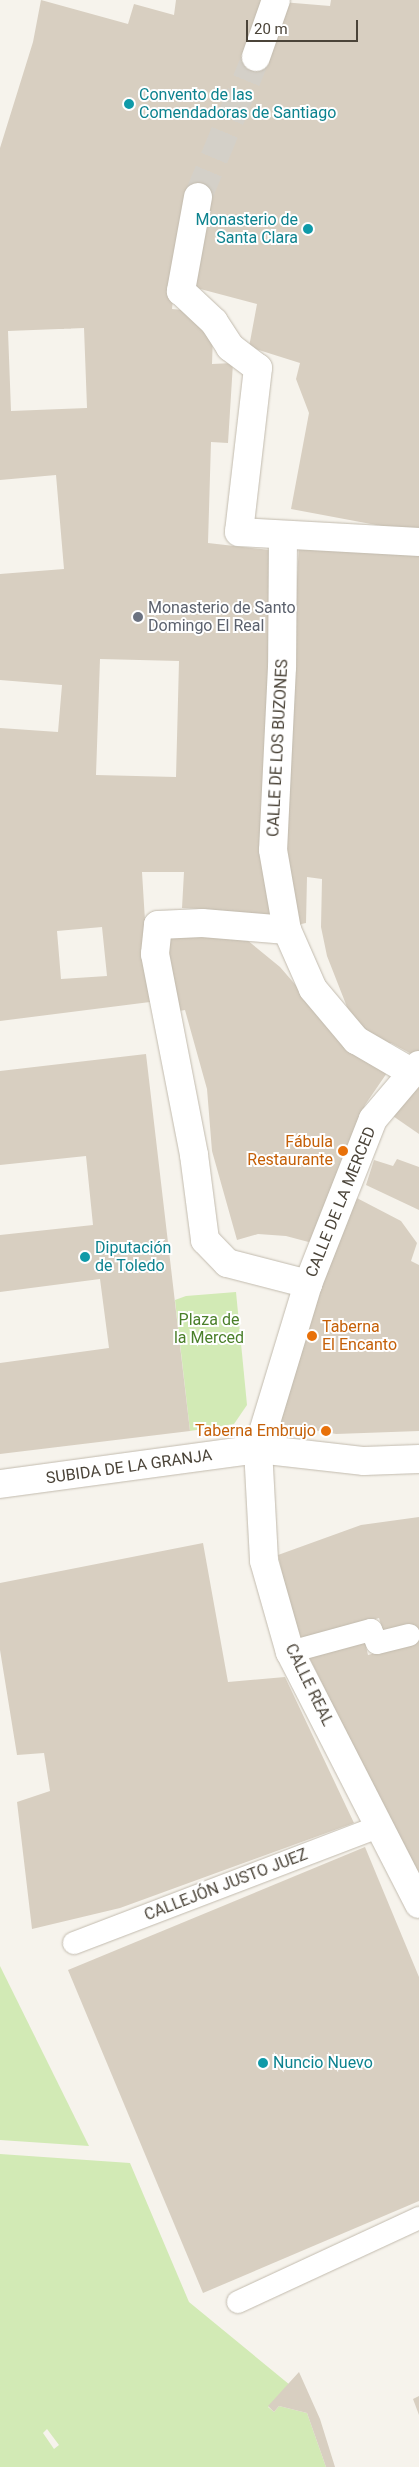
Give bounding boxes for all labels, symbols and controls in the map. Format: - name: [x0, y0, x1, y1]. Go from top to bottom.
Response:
- scale bar: [249, 10, 362, 42]
- text: 20 m: [254, 20, 288, 38]
- place label: Convento de las Comendadoras de Santiago: [139, 85, 336, 123]
- marker: Convento de las Comendadoras de Santiago: [123, 98, 135, 110]
- place label: Monasterio de Santa Clara: [195, 210, 298, 248]
- marker: Monasterio de Santa Clara: [302, 223, 314, 235]
- place label: Monasterio de Santo Domingo El Real: [148, 598, 296, 636]
- marker: Monasterio de Santo Domingo El Real: [132, 611, 144, 623]
- street label: CALLE DE LOS BUZONES: [264, 659, 292, 837]
- street label: CALLE DE LA MERCED: [302, 1124, 380, 1280]
- place label: Fábula Restaurante: [247, 1132, 333, 1170]
- marker: Fábula Restaurante: [337, 1145, 349, 1157]
- place label: Diputación de Toledo: [95, 1238, 171, 1276]
- marker: Diputación de Toledo: [79, 1251, 91, 1263]
- park label: Plaza de la Merced: [174, 1310, 244, 1348]
- place label: Taberna El Encanto: [322, 1317, 397, 1355]
- marker: Taberna El Encanto: [306, 1330, 318, 1342]
- place label: Taberna Embrujo: [195, 1421, 316, 1441]
- marker: Taberna Embrujo: [320, 1425, 332, 1437]
- street label: SUBIDA DE LA GRANJA: [45, 1446, 213, 1488]
- street label: CALLE REAL: [281, 1641, 337, 1729]
- street label: CALLEJÓN JUSTO JUEZ: [142, 1845, 310, 1925]
- place label: Nuncio Nuevo: [273, 2053, 373, 2073]
- marker: Nuncio Nuevo: [257, 2057, 269, 2069]

